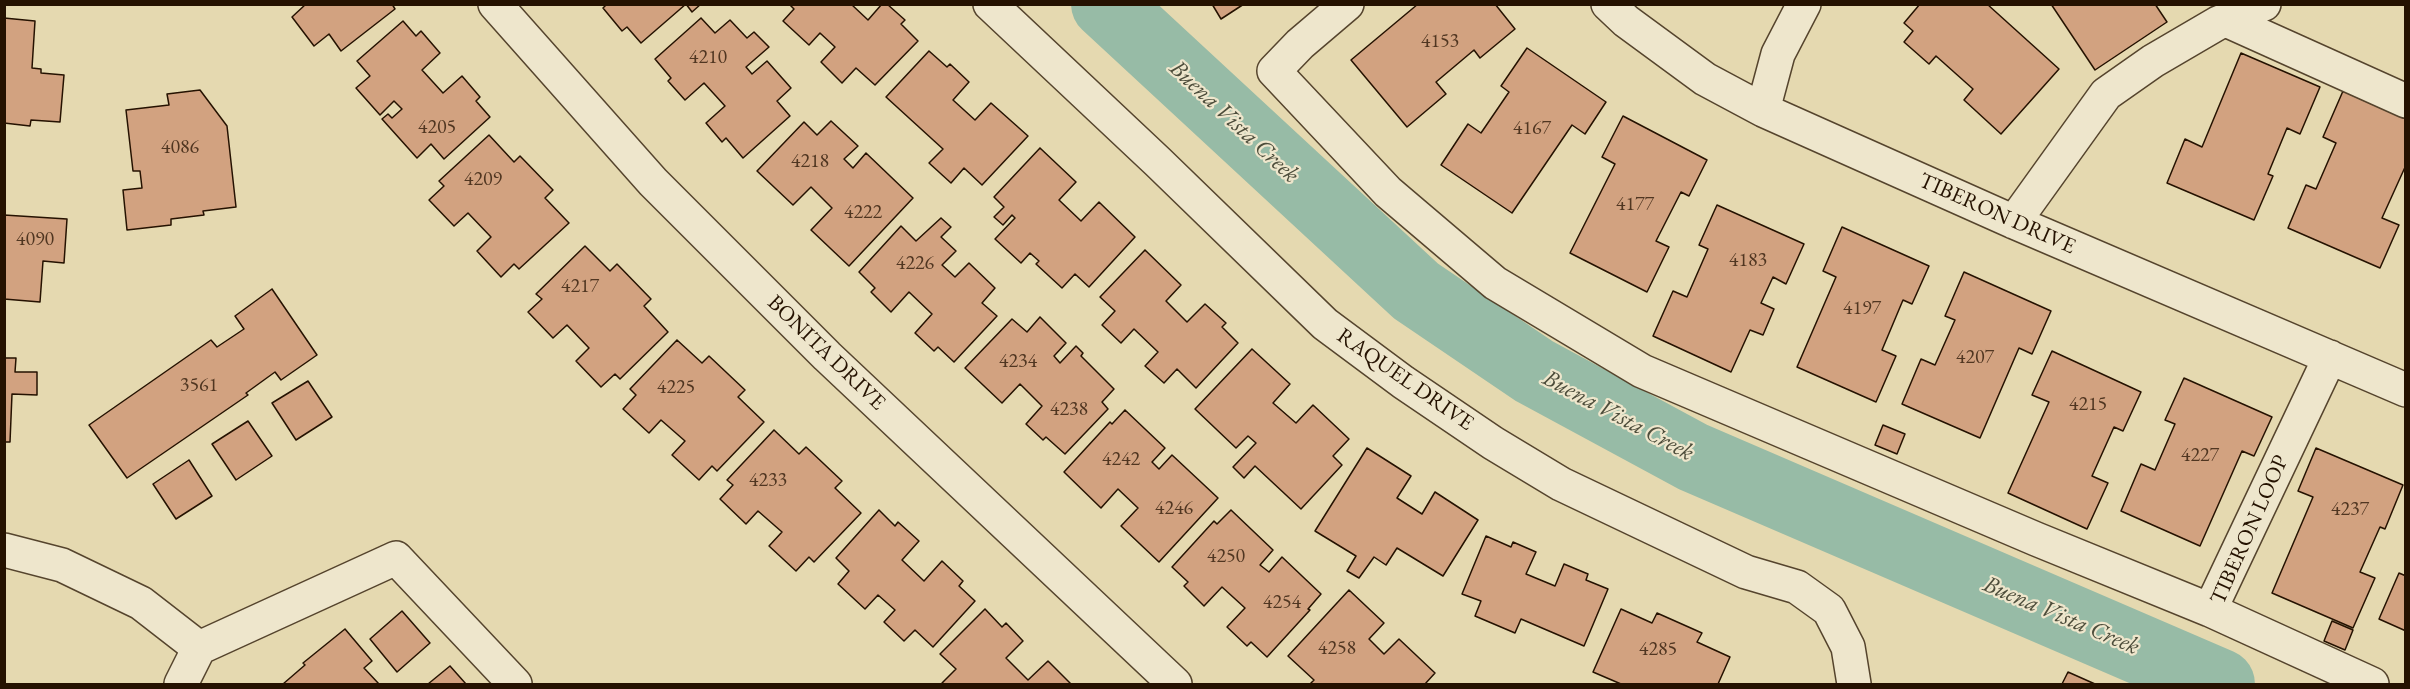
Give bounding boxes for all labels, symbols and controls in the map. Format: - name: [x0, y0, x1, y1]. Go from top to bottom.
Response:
- house number: 4153: [1421, 30, 1459, 54]
- house number: 4210: [689, 46, 727, 70]
- water label: Buena Vista Creek: [1163, 55, 1305, 189]
- house number: 4205: [418, 116, 456, 140]
- house number: 4167: [1513, 117, 1551, 141]
- house number: 4086: [161, 136, 199, 160]
- house number: 4218: [791, 150, 829, 174]
- house number: 4209: [464, 168, 502, 192]
- street label: TIBERON DRIVE: [1915, 168, 2079, 260]
- house number: 4177: [1616, 193, 1654, 217]
- house number: 4222: [844, 201, 882, 225]
- house number: 4090: [16, 228, 54, 252]
- house number: 4183: [1729, 249, 1767, 273]
- house number: 4226: [896, 252, 934, 276]
- house number: 4217: [561, 275, 599, 299]
- street label: BONITA DRIVE: [761, 290, 891, 416]
- house number: 4197: [1843, 297, 1881, 321]
- street label: RAQUEL DRIVE: [1332, 323, 1478, 437]
- house number: 4207: [1956, 346, 1994, 370]
- house number: 4234: [999, 350, 1037, 374]
- water label: Buena Vista Creek: [1538, 364, 1698, 468]
- house number: 3561: [180, 374, 218, 398]
- house number: 4225: [657, 376, 695, 400]
- house number: 4215: [2069, 393, 2107, 417]
- house number: 4238: [1050, 398, 1088, 422]
- house number: 4227: [2181, 444, 2219, 468]
- house number: 4242: [1102, 448, 1140, 472]
- street label: TIBERON LOOP: [2205, 451, 2295, 609]
- house number: 4233: [749, 469, 787, 493]
- house number: 4246: [1155, 497, 1193, 521]
- house number: 4237: [2331, 498, 2369, 522]
- house number: 4250: [1207, 545, 1245, 569]
- water label: Buena Vista Creek: [1979, 570, 2143, 662]
- house number: 4254: [1263, 591, 1301, 615]
- house number: 4258: [1318, 637, 1356, 661]
- house number: 4285: [1639, 638, 1677, 662]

